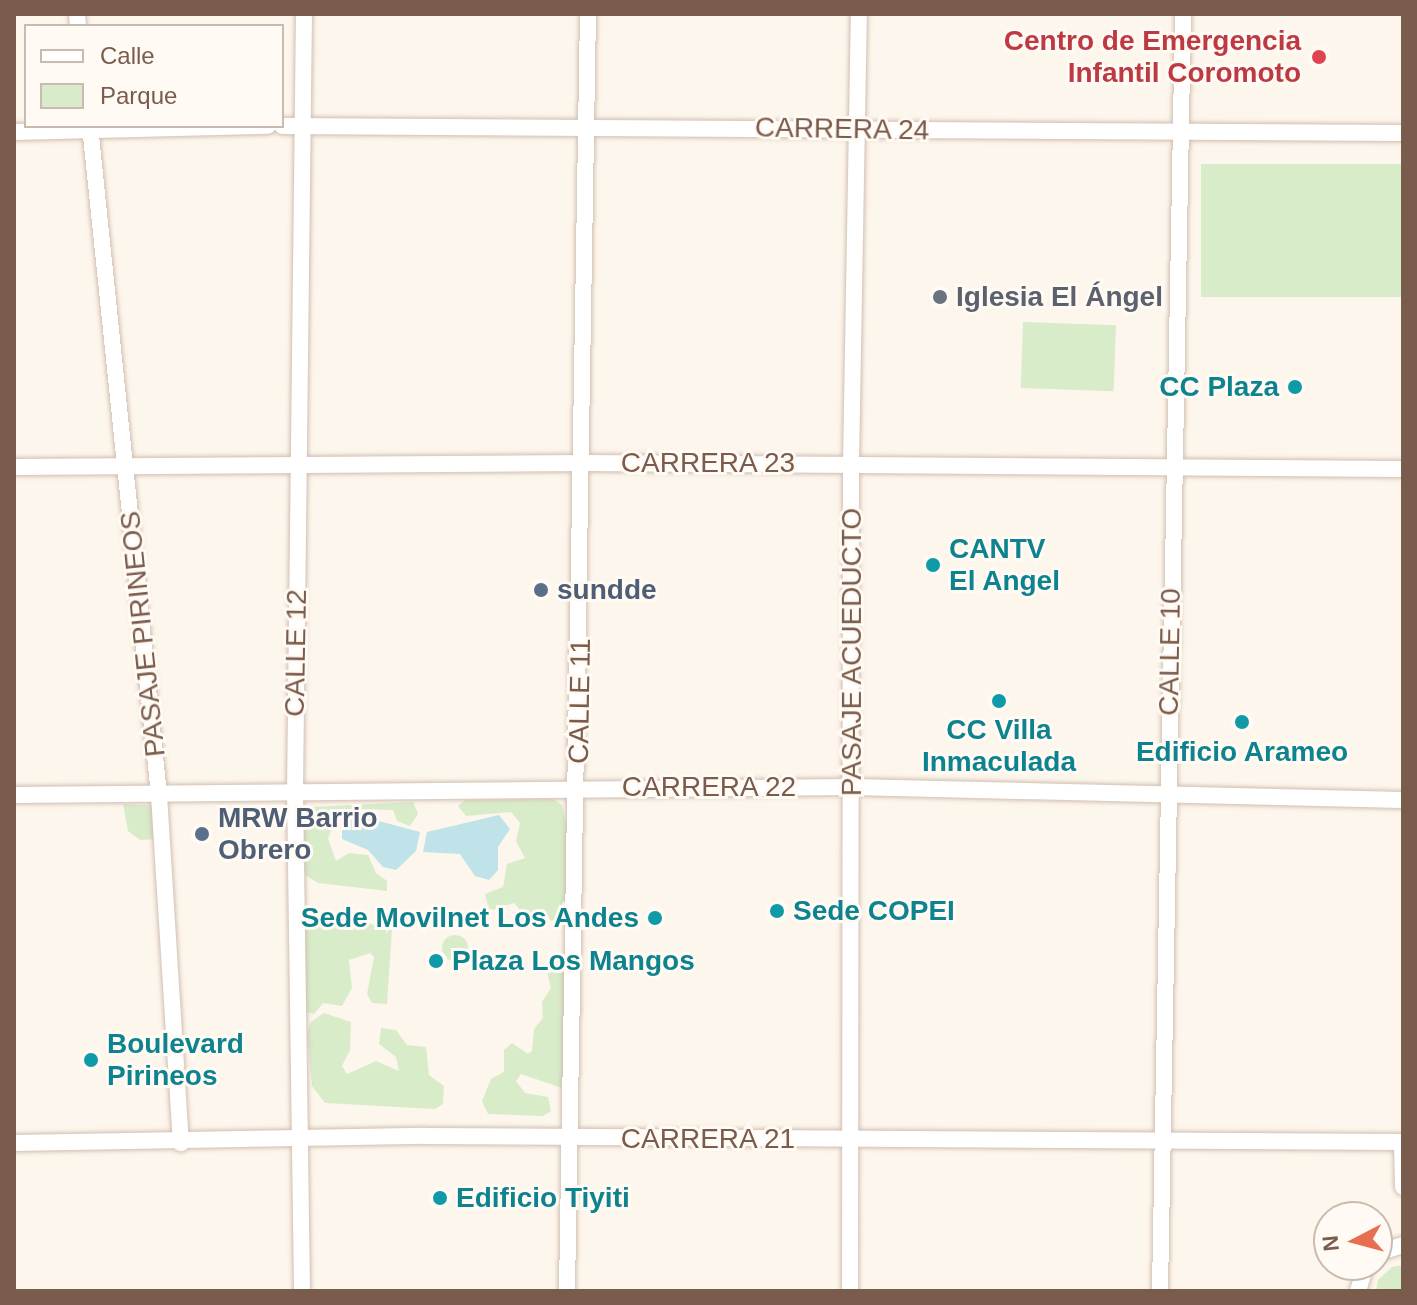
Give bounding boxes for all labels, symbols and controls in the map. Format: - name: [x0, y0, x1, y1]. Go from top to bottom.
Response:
- legend: [24, 24, 284, 128]
- place label: Centro de Emergencia Infantil Coromoto: [1004, 24, 1301, 90]
- text: Calle: [100, 42, 155, 69]
- marker: Centro de Emergencia Infantil Coromoto: [1308, 46, 1330, 68]
- text: Parque: [100, 82, 177, 109]
- street label: CARRERA 24: [754, 111, 930, 147]
- place label: Iglesia El Ángel: [956, 280, 1163, 314]
- marker: Iglesia El Ángel: [931, 288, 949, 306]
- place label: CC Plaza: [1159, 370, 1279, 404]
- marker: CC Plaza: [1286, 378, 1304, 396]
- street label: CARRERA 23: [620, 446, 796, 480]
- street label: PASAJE ACUEDUCTO: [835, 507, 869, 797]
- street label: PASAJE PIRINEOS: [113, 509, 173, 759]
- place label: CANTV El Angel: [949, 532, 1061, 598]
- marker: CANTV El Angel: [924, 556, 942, 574]
- place label: sundde: [557, 573, 657, 607]
- marker: sundde: [532, 581, 550, 599]
- street label: CALLE 10: [1152, 588, 1188, 716]
- street label: CALLE 12: [278, 589, 314, 717]
- street label: CALLE 11: [562, 638, 598, 764]
- marker: CC Villa Inmaculada: [990, 692, 1008, 710]
- place label: CC Villa Inmaculada: [922, 713, 1076, 779]
- marker: Edificio Arameo: [1233, 713, 1251, 731]
- place label: Edificio Arameo: [1135, 735, 1349, 769]
- street label: CARRERA 22: [621, 770, 797, 804]
- place label: MRW Barrio Obrero: [218, 801, 378, 867]
- marker: MRW Barrio Obrero: [193, 825, 211, 843]
- place label: Sede COPEI: [793, 894, 955, 928]
- place label: Sede Movilnet Los Andes: [300, 901, 639, 935]
- marker: Sede COPEI: [768, 902, 786, 920]
- marker: Sede Movilnet Los Andes: [646, 909, 664, 927]
- place label: Plaza Los Mangos: [452, 944, 695, 978]
- marker: Plaza Los Mangos: [427, 952, 445, 970]
- place label: Boulevard Pirineos: [107, 1027, 244, 1093]
- marker: Boulevard Pirineos: [82, 1051, 100, 1069]
- street label: CARRERA 21: [620, 1122, 796, 1156]
- place label: Edificio Tiyiti: [456, 1181, 630, 1215]
- marker: Edificio Tiyiti: [431, 1189, 449, 1207]
- north arrow: [1313, 1201, 1393, 1281]
- text: N: [1317, 1234, 1344, 1253]

